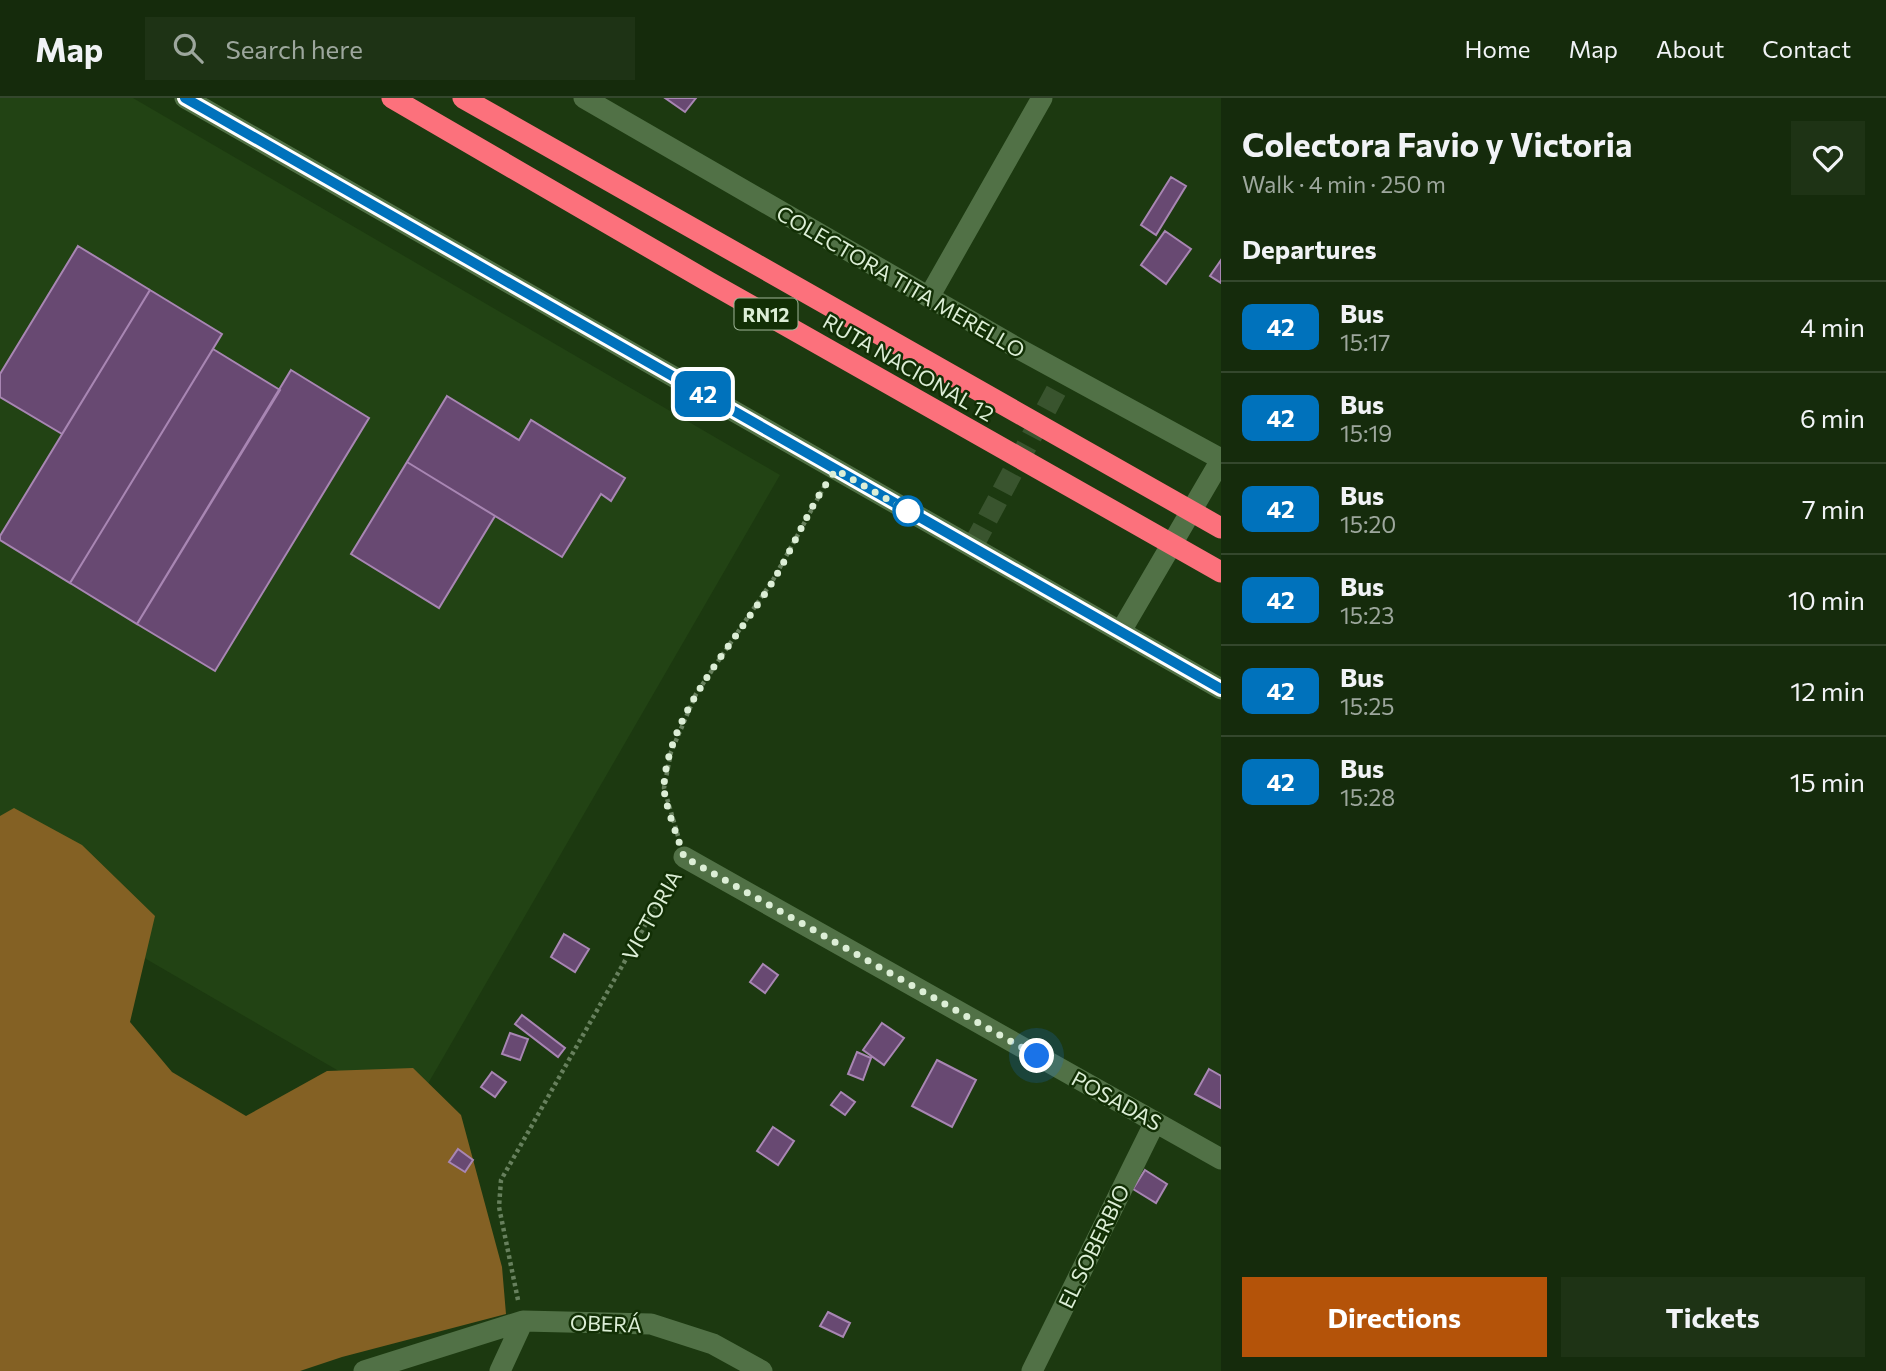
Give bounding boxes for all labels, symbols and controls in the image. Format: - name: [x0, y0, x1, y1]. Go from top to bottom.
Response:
- search box: [145, 17, 635, 80]
- text: Map: [35, 28, 103, 69]
- icon: search: [169, 29, 207, 67]
- text: Search here: [225, 33, 363, 64]
- text: Home: [1465, 34, 1531, 63]
- text: Map: [1569, 34, 1618, 63]
- text: About: [1656, 34, 1724, 63]
- text: Contact: [1762, 34, 1851, 63]
- button: heart: [1791, 121, 1865, 195]
- text: Colectora Favio y Victoria: [1242, 123, 1632, 164]
- text: Walk · 4 min · 250 m: [1242, 170, 1446, 198]
- street label: COLECTORA TITA MERELLO: [772, 200, 1030, 362]
- text: Departures: [1242, 233, 1377, 264]
- text: Bus: [1340, 297, 1384, 328]
- road number: RN12: [734, 298, 798, 330]
- street label: RUTA NACIONAL 12: [819, 308, 999, 426]
- text: 4 min: [1800, 311, 1865, 342]
- text: 42: [1266, 312, 1295, 341]
- text: 15:17: [1340, 328, 1390, 356]
- line badge: 42: [672, 371, 734, 417]
- text: 42: [689, 379, 717, 408]
- text: Bus: [1340, 388, 1384, 419]
- text: 6 min: [1800, 402, 1865, 433]
- text: 42: [1266, 403, 1295, 432]
- text: 15:19: [1340, 419, 1392, 447]
- text: Bus: [1340, 479, 1384, 510]
- text: 7 min: [1802, 493, 1865, 524]
- text: 42: [1266, 494, 1295, 523]
- unlabelled marker: [893, 496, 923, 526]
- text: 15:20: [1340, 510, 1396, 538]
- text: Bus: [1340, 570, 1384, 601]
- text: 10 min: [1788, 584, 1865, 615]
- text: 42: [1266, 585, 1295, 614]
- text: 15:23: [1340, 601, 1394, 629]
- text: Bus: [1340, 661, 1384, 692]
- text: 12 min: [1790, 675, 1865, 706]
- text: 42: [1266, 676, 1295, 705]
- text: 15:25: [1340, 692, 1394, 720]
- text: Bus: [1340, 752, 1384, 783]
- text: 15 min: [1790, 766, 1865, 797]
- text: 42: [1266, 767, 1295, 796]
- text: 15:28: [1340, 783, 1395, 811]
- street label: VICTORIA: [616, 866, 686, 964]
- your location: [1019, 1038, 1054, 1073]
- street label: POSADAS: [1068, 1065, 1166, 1135]
- street label: EL SOBERBIO: [1052, 1180, 1134, 1312]
- button: Directions: [1242, 1277, 1547, 1357]
- button: Tickets: [1561, 1277, 1865, 1357]
- street label: OBERÁ: [570, 1309, 642, 1337]

